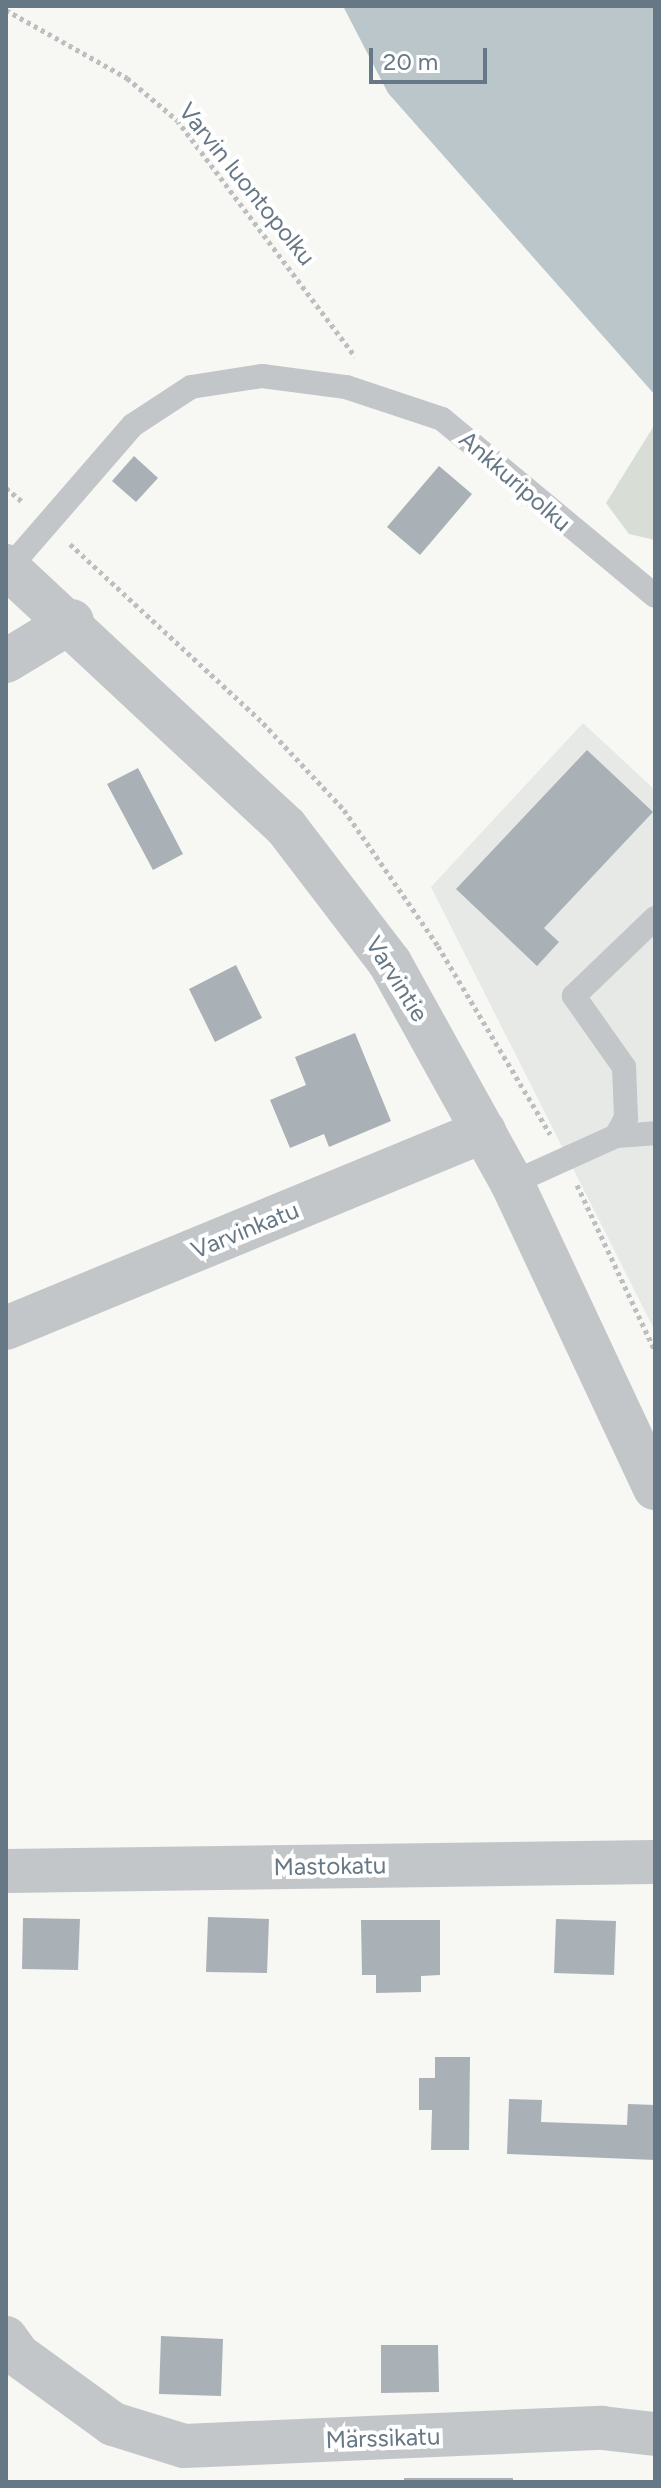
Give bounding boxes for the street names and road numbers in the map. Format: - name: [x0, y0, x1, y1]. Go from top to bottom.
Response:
- street label: Varvin luontopolku: [173, 97, 321, 271]
- street label: Ankkuripolku: [453, 425, 577, 537]
- street label: Varvintie: [360, 931, 434, 1027]
- street label: Varvinkatu: [187, 1195, 303, 1265]
- street label: Mastokatu: [273, 1851, 387, 1881]
- street label: Märssikatu: [325, 2422, 441, 2454]

